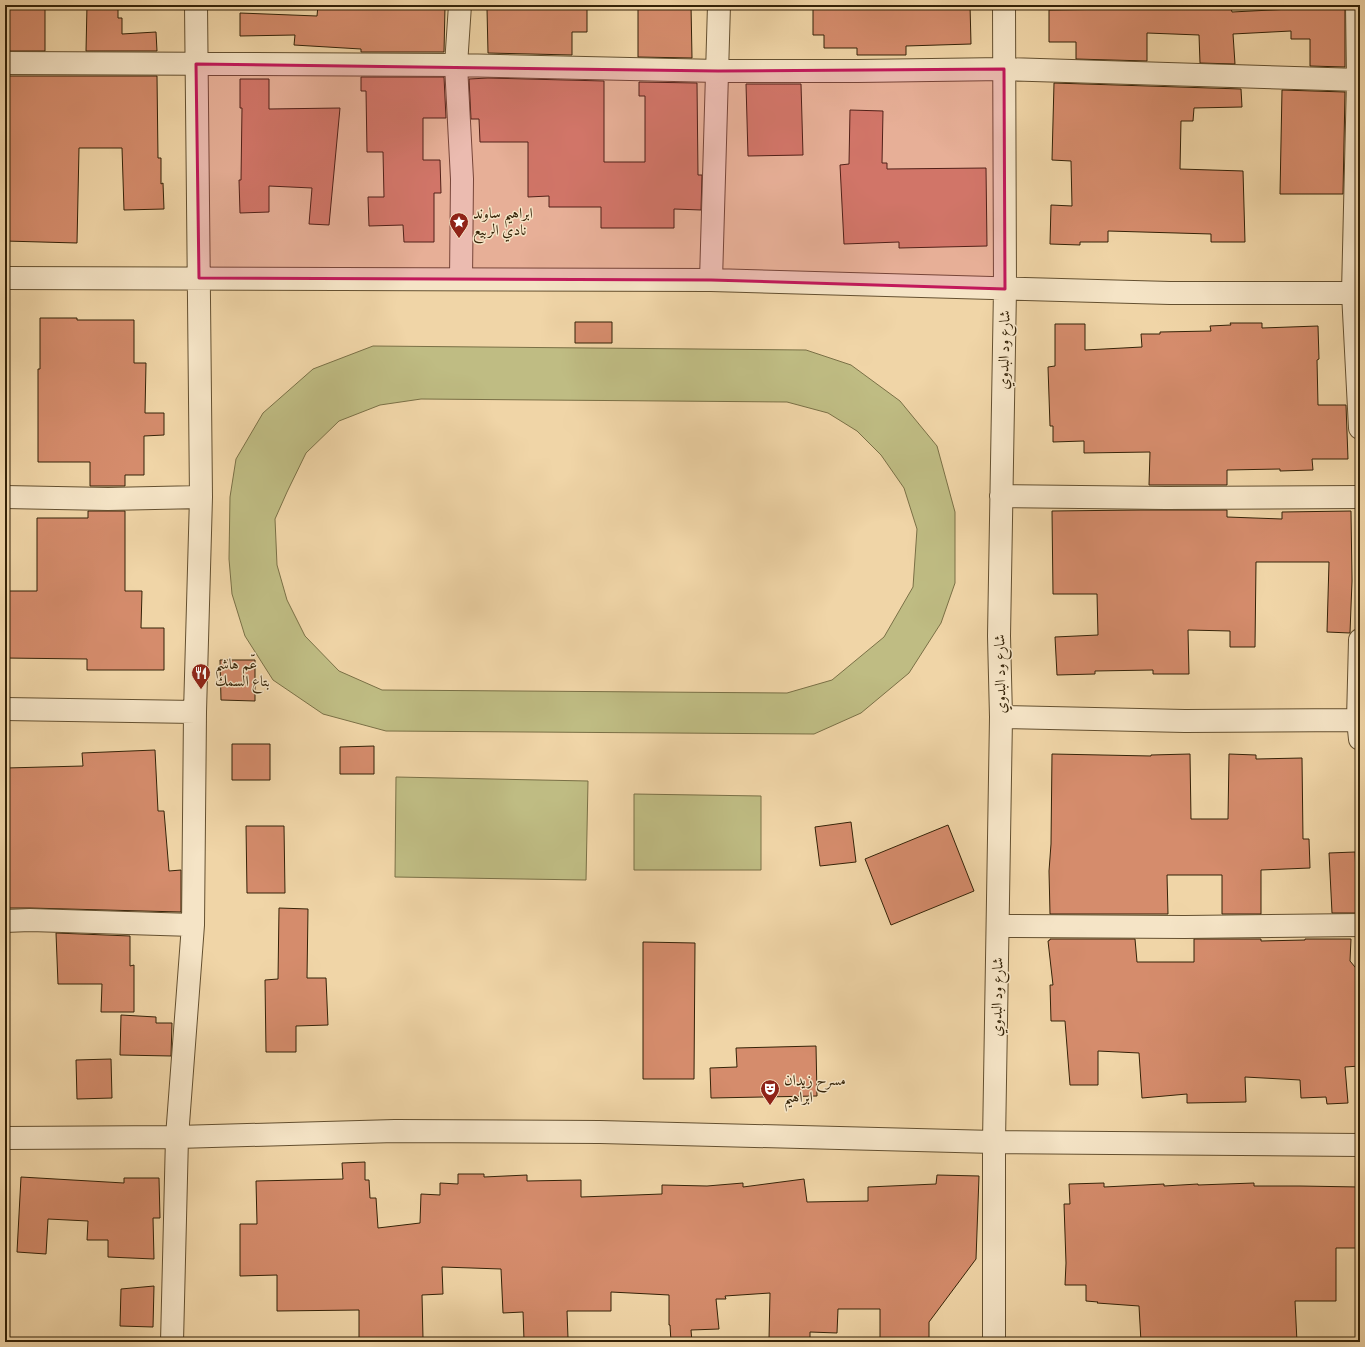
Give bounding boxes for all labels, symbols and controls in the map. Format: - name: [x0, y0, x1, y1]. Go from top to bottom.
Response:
- place label: ابراهيم ساوند نادي الربيع: [473, 204, 533, 244]
- place icon: ابراهيم ساوند نادي الربيع: [448, 211, 470, 239]
- street label: شارع ود البدوي: [994, 310, 1018, 390]
- street label: شارع ود البدوي: [990, 634, 1014, 714]
- place label: عّم هاشم بتاع السمك: [215, 653, 270, 694]
- restaurant icon: عّم هاشم بتاع السمك: [190, 662, 212, 690]
- street label: شارع ود البدوي: [987, 957, 1011, 1037]
- place label: مسرح زيدان ابراهيم: [784, 1071, 846, 1112]
- theatre icon: مسرح زيدان ابراهيم: [759, 1078, 781, 1106]

